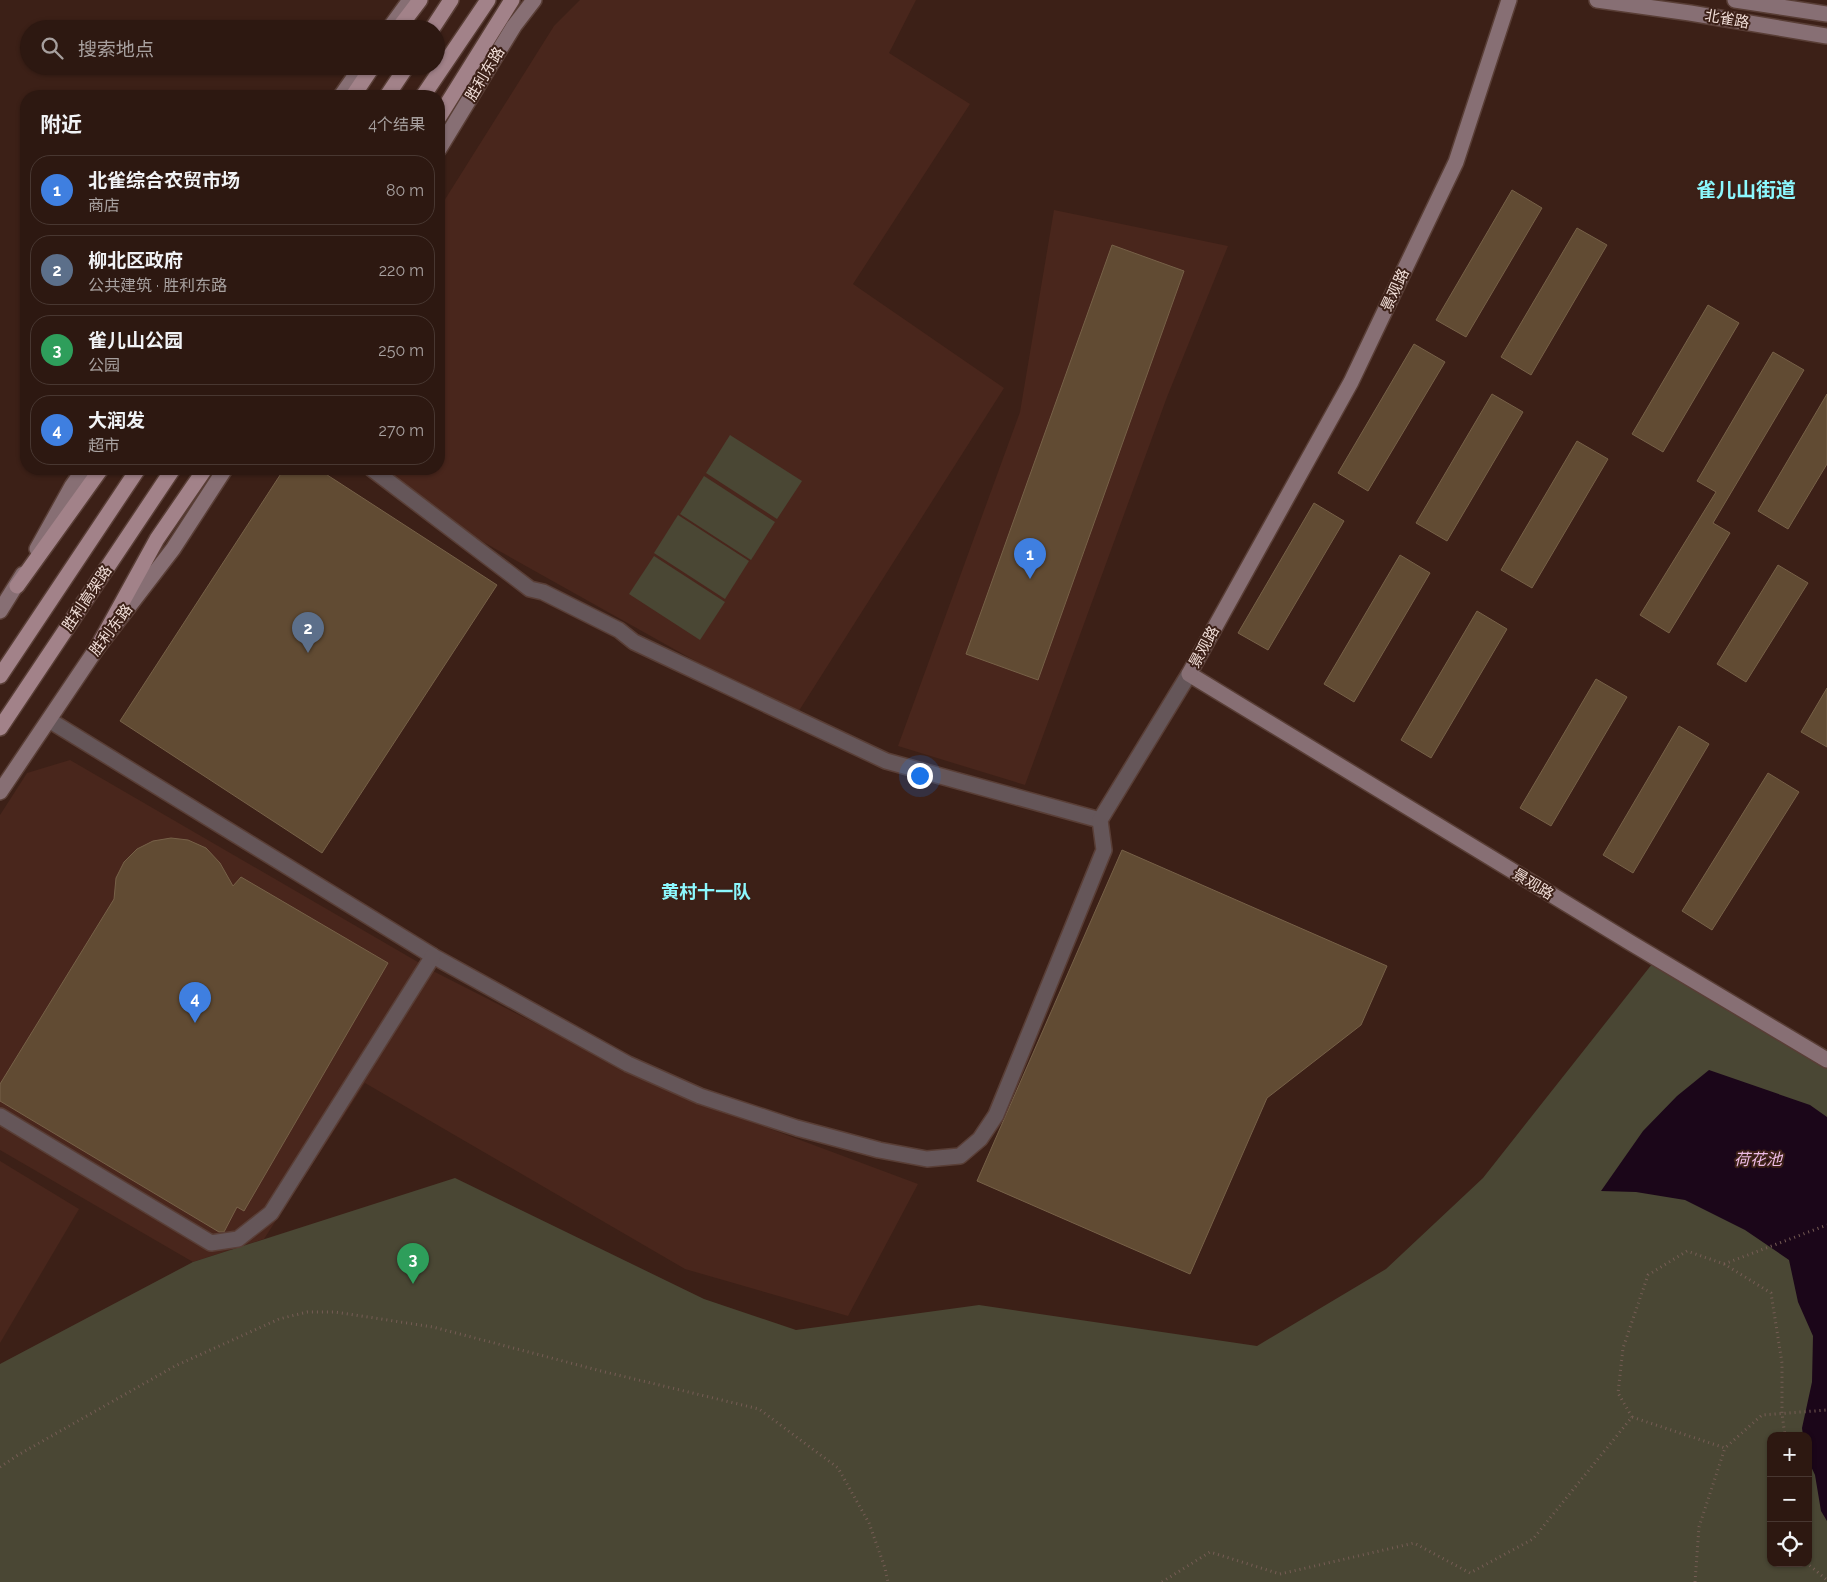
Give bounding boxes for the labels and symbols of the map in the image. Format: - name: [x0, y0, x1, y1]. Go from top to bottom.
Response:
- street label: 北雀路: [1703, 6, 1751, 32]
- street label: 胜利东路: [462, 44, 508, 104]
- district label: 雀儿山街道: [1696, 178, 1796, 202]
- street label: 景观路: [1377, 266, 1413, 314]
- pin: 1: [1014, 538, 1046, 579]
- street label: 胜利高架路: [59, 562, 115, 634]
- street label: 胜利东路: [86, 601, 136, 659]
- pin: 2: [292, 612, 324, 653]
- street label: 景观路: [1185, 623, 1223, 671]
- your location: [907, 763, 933, 789]
- street label: 景观路: [1509, 865, 1557, 903]
- district label: 黄村十一队: [661, 881, 751, 902]
- pin: 4: [179, 982, 211, 1023]
- water label: 荷花池: [1734, 1150, 1784, 1169]
- pin: 3: [397, 1243, 429, 1284]

